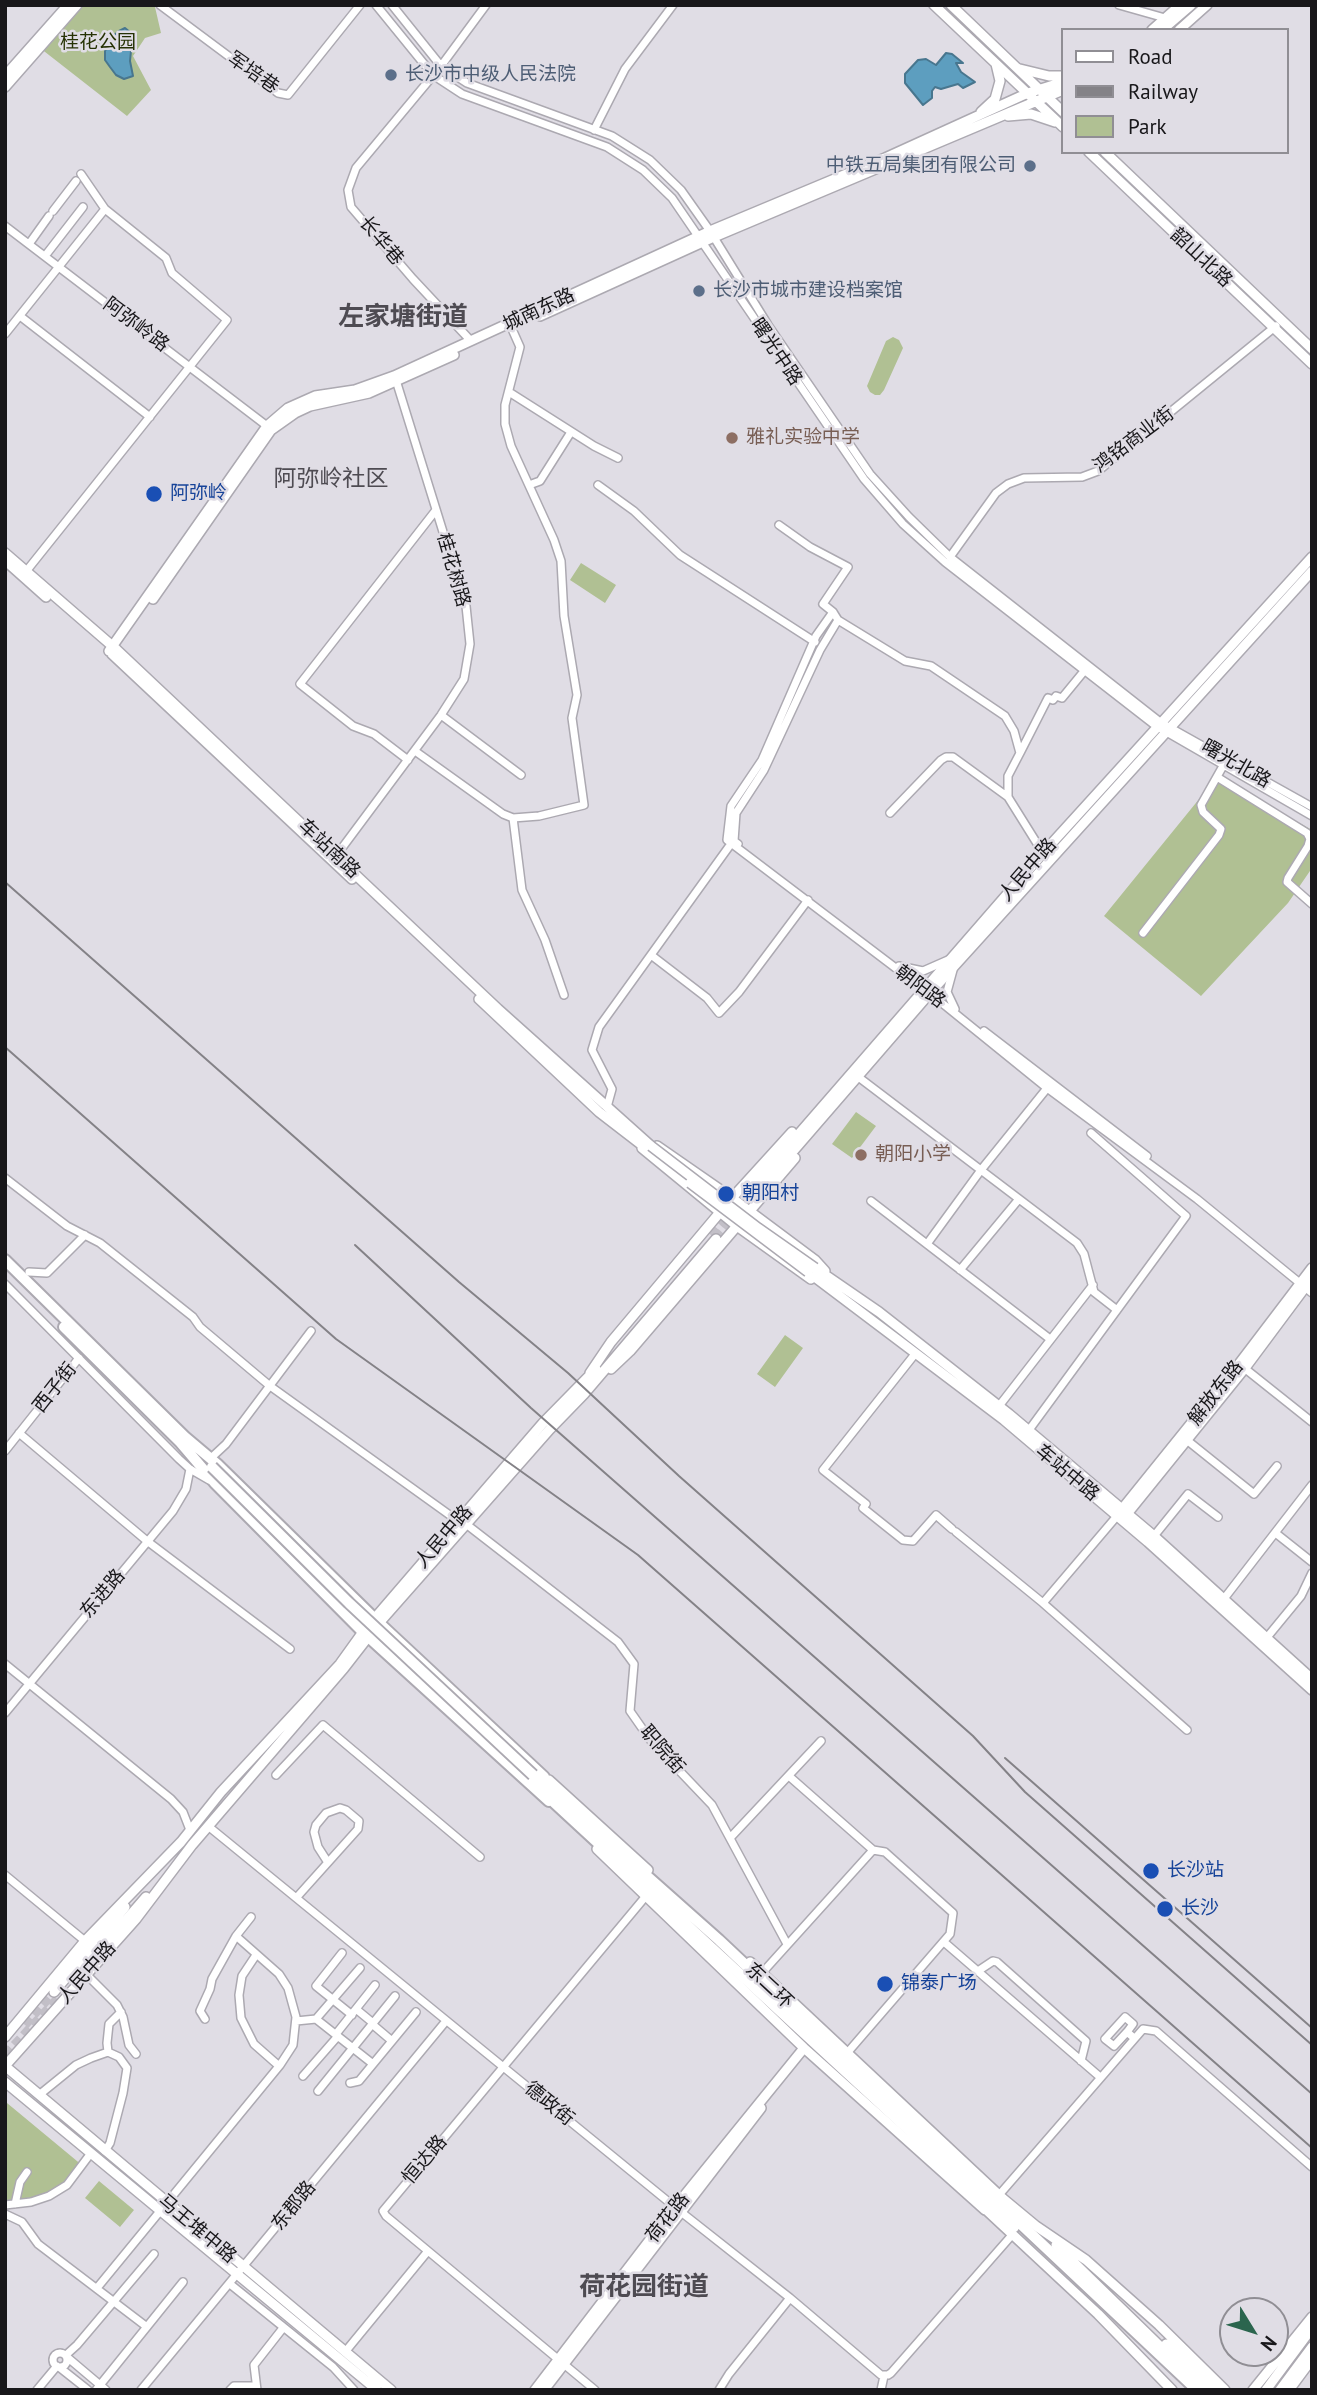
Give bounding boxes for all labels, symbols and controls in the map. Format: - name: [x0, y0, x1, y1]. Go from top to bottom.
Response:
- legend: [1062, 28, 1289, 154]
- park label: 桂花公园: [60, 32, 136, 54]
- text: Road: [1128, 43, 1172, 70]
- street label: 军培巷: [223, 47, 283, 99]
- place label: 长沙市中级人民法院: [405, 64, 576, 86]
- marker: 长沙市中级人民法院: [383, 67, 399, 83]
- text: Railway: [1128, 78, 1198, 105]
- text: Park: [1128, 113, 1167, 140]
- place label: 中铁五局集团有限公司: [826, 155, 1016, 177]
- marker: 中铁五局集团有限公司: [1022, 158, 1038, 174]
- street label: 长华巷: [354, 212, 408, 270]
- street label: 韶山北路: [1165, 224, 1237, 292]
- place label: 长沙市城市建设档案馆: [713, 280, 903, 302]
- marker: 长沙市城市建设档案馆: [691, 283, 707, 299]
- street label: 城南东路: [500, 284, 578, 336]
- street label: 阿弥岭路: [99, 293, 173, 357]
- district label: 左家塘街道: [338, 302, 468, 334]
- street label: 曙光中路: [745, 314, 807, 390]
- street label: 鸿铭商业街: [1089, 402, 1179, 478]
- place label: 雅礼实验中学: [746, 427, 860, 449]
- marker: 雅礼实验中学: [724, 430, 740, 446]
- district label: 阿弥岭社区: [274, 465, 388, 493]
- place label: 阿弥岭: [170, 483, 227, 505]
- marker: 阿弥岭: [144, 484, 164, 504]
- street label: 桂花树路: [432, 530, 474, 610]
- street label: 曙光北路: [1197, 735, 1275, 793]
- street label: 车站南路: [293, 815, 365, 883]
- street label: 人民中路: [994, 834, 1062, 906]
- street label: 朝阳路: [890, 961, 950, 1013]
- place label: 朝阳小学: [875, 1144, 951, 1166]
- marker: 朝阳小学: [853, 1147, 869, 1163]
- place label: 朝阳村: [742, 1183, 799, 1205]
- marker: 朝阳村: [716, 1184, 736, 1204]
- street label: 解放东路: [1184, 1356, 1248, 1430]
- street label: 西子街: [28, 1359, 82, 1417]
- street label: 车站中路: [1031, 1440, 1103, 1506]
- street label: 人民中路: [410, 1501, 478, 1573]
- street label: 东进路: [76, 1565, 130, 1623]
- street label: 职院街: [635, 1721, 689, 1779]
- place label: 长沙站: [1167, 1860, 1224, 1882]
- marker: 长沙站: [1141, 1861, 1161, 1881]
- place label: 长沙: [1181, 1898, 1219, 1920]
- marker: 长沙: [1155, 1899, 1175, 1919]
- street label: 人民中路: [53, 1937, 121, 2009]
- street label: 东二环: [740, 1958, 798, 2014]
- place label: 锦泰广场: [901, 1973, 977, 1995]
- marker: 锦泰广场: [875, 1974, 895, 1994]
- street label: 德政街: [520, 2077, 578, 2131]
- street label: 恒达路: [398, 2131, 452, 2189]
- street label: 东郡路: [267, 2177, 321, 2235]
- street label: 荷花路: [641, 2189, 695, 2247]
- street label: 马王堆中路: [153, 2190, 241, 2268]
- district label: 荷花园街道: [579, 2272, 709, 2304]
- north arrow: [1219, 2297, 1289, 2367]
- text: N: [1256, 2331, 1282, 2356]

